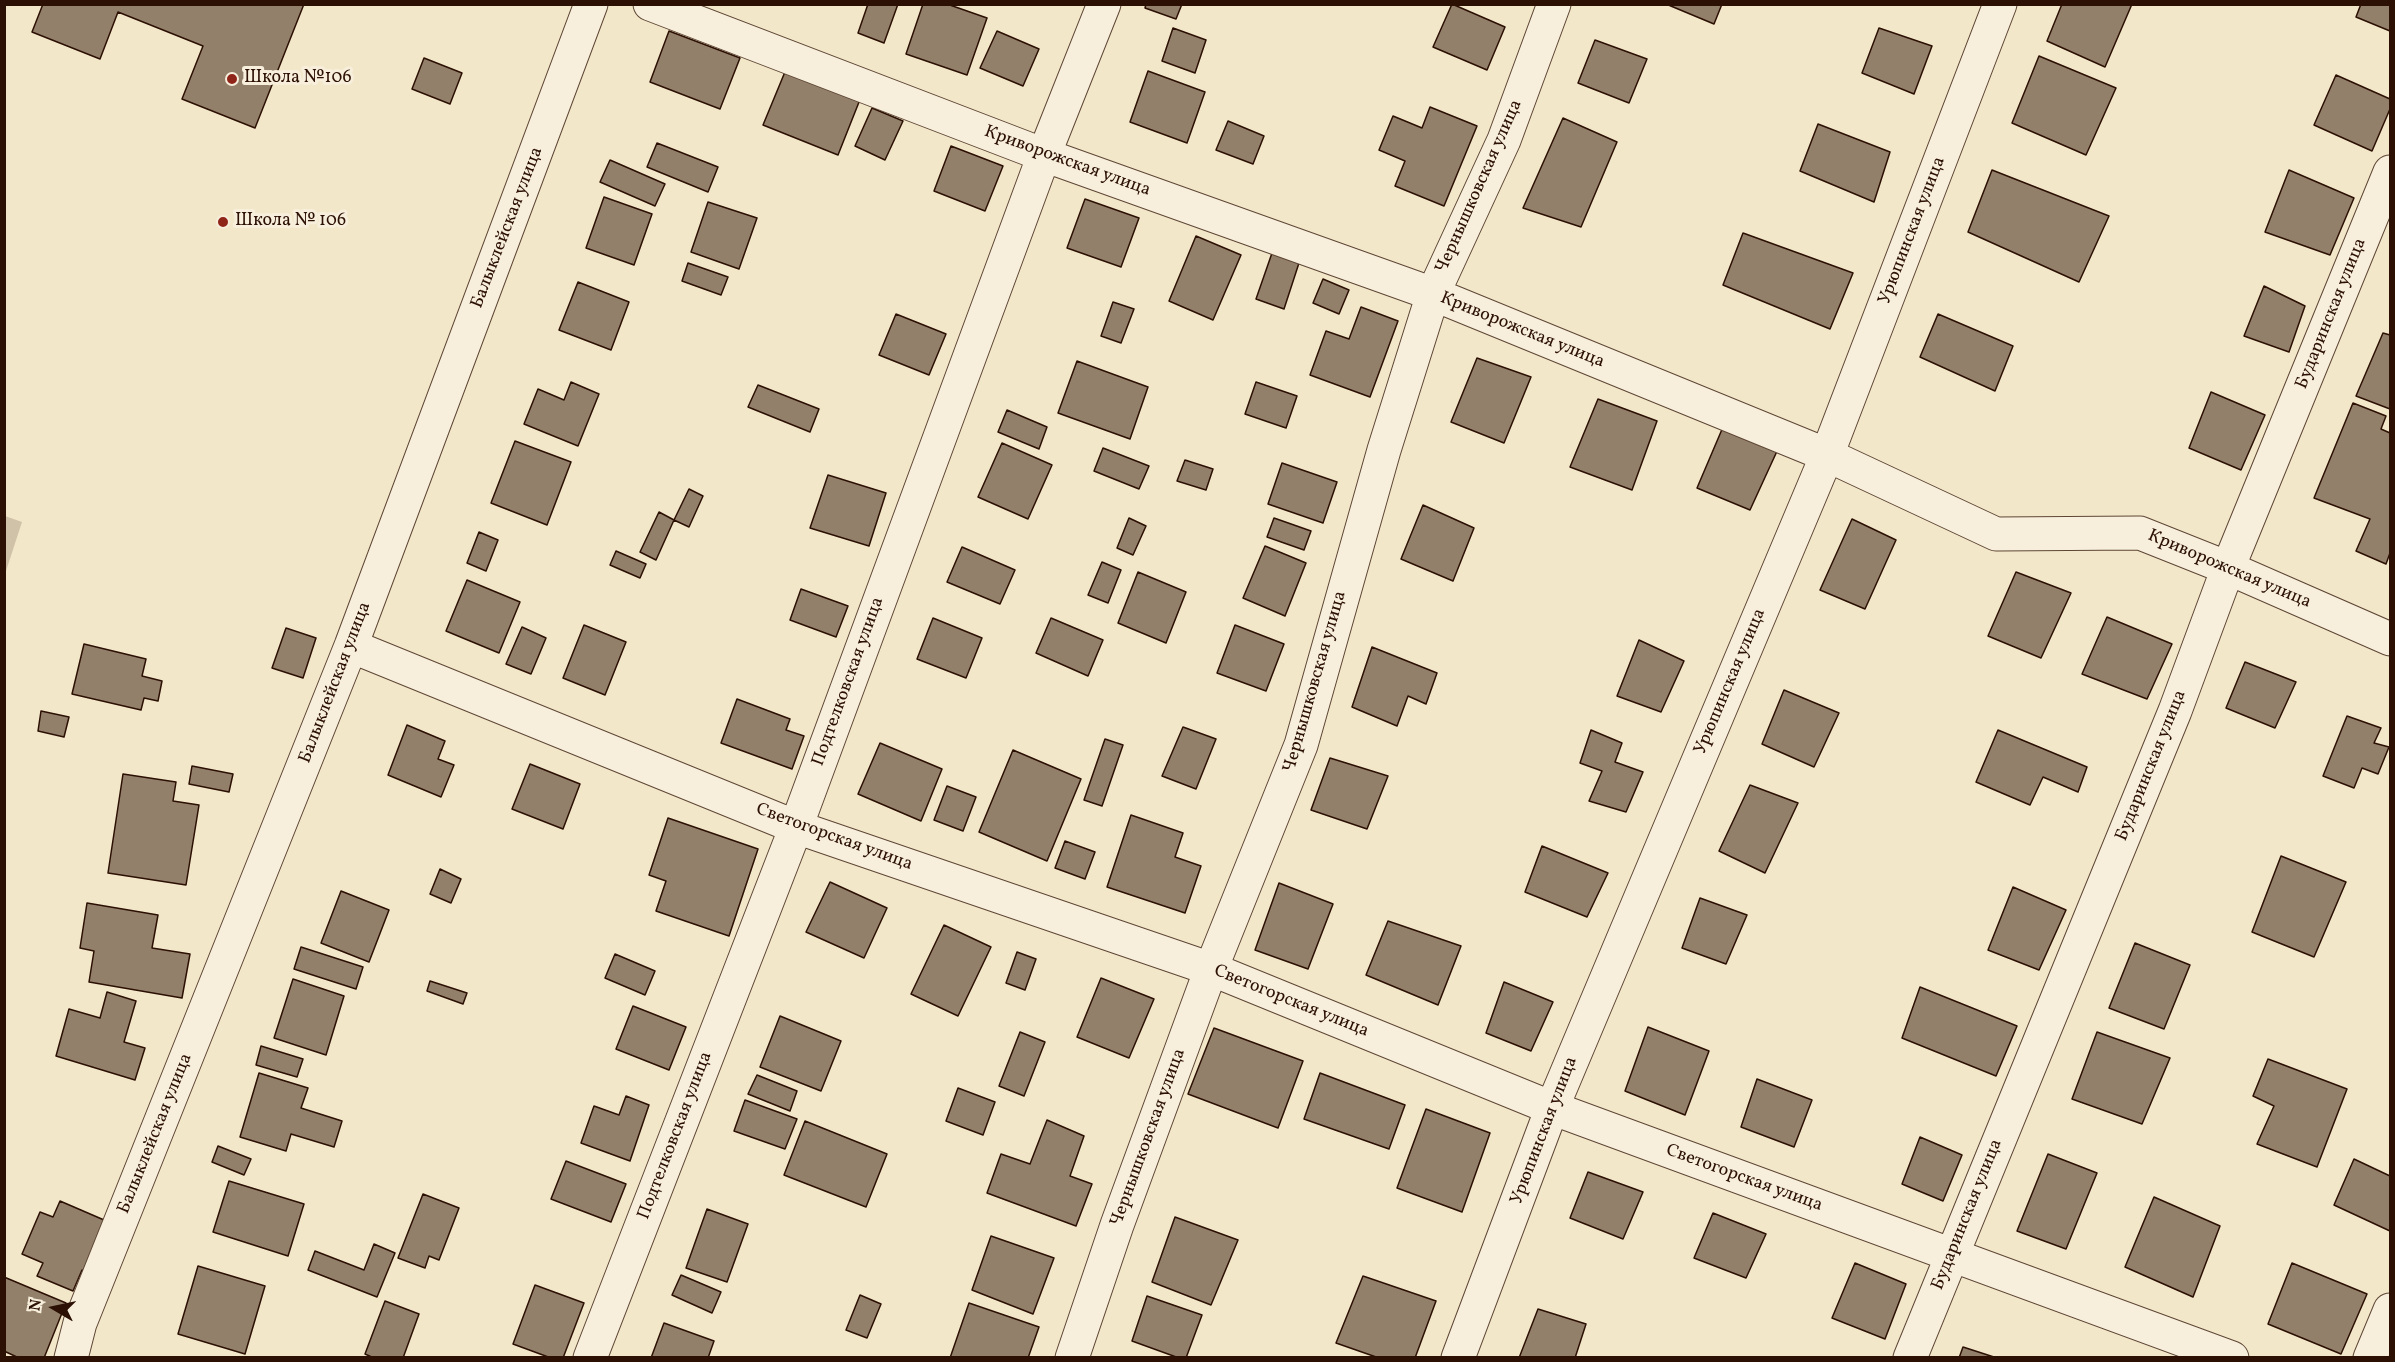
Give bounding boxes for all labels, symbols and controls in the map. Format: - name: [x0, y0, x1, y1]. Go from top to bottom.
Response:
- place label: Школа №106: [244, 68, 352, 90]
- marker: Школа №106: [225, 72, 239, 86]
- street label: Чернышковская улица: [1432, 97, 1528, 277]
- street label: Криворожская улица: [981, 122, 1153, 202]
- street label: Балыклейская улица: [467, 144, 549, 312]
- street label: Урюпинская улица: [1875, 154, 1951, 308]
- place label: Школа № 106: [235, 211, 346, 233]
- marker: Школа № 106: [216, 215, 230, 229]
- street label: Бударинская улица: [2292, 235, 2372, 393]
- street label: Криворожская улица: [1437, 288, 1607, 374]
- street label: Криворожская улица: [2144, 526, 2314, 614]
- street label: Чернышковская улица: [1280, 589, 1352, 775]
- street label: Подтелковская улица: [808, 595, 890, 769]
- street label: Балыклейская улица: [295, 599, 377, 767]
- street label: Урюпинская улица: [1690, 606, 1772, 758]
- street label: Бударинская улица: [2112, 687, 2192, 845]
- street label: Светогорская улица: [753, 800, 915, 876]
- street label: Светогорская улица: [1210, 961, 1372, 1043]
- street label: Чернышковская улица: [1107, 1046, 1191, 1230]
- street label: Подтелковская улица: [634, 1049, 718, 1223]
- street label: Балыклейская улица: [114, 1051, 198, 1217]
- street label: Урюпинская улица: [1507, 1054, 1583, 1208]
- street label: Бударинская улица: [1928, 1136, 2008, 1294]
- street label: Светогорская улица: [1663, 1141, 1825, 1217]
- north arrow: [24, 1278, 84, 1338]
- text: N: [24, 1298, 48, 1313]

